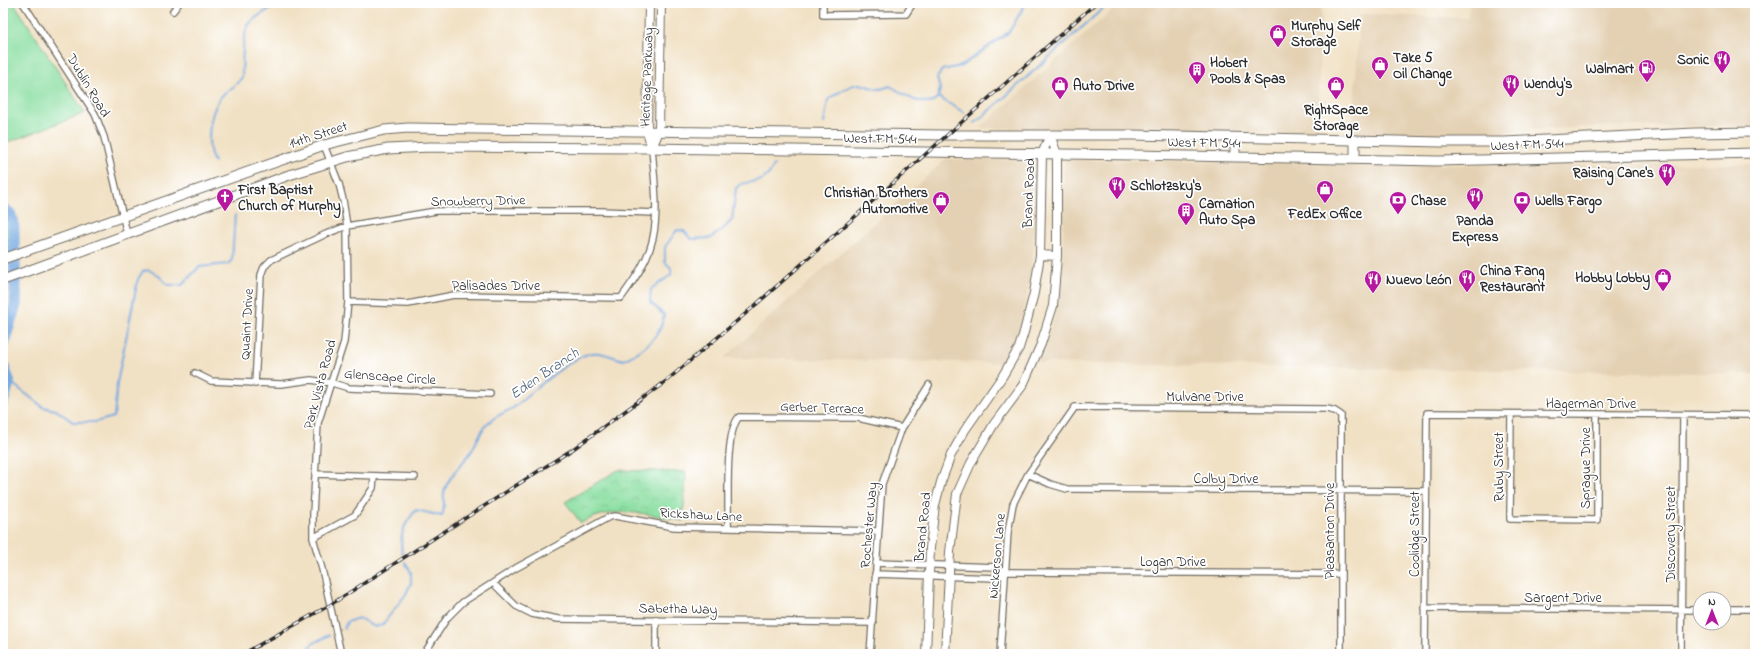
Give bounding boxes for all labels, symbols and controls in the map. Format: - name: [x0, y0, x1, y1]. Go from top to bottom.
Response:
- place label: Murphy Self Storage: [1291, 16, 1362, 55]
- shop icon: Murphy Self Storage: [1268, 23, 1288, 48]
- street label: Heritage Parkway: [635, 27, 661, 127]
- place label: Take 5 Oil Change: [1393, 48, 1453, 87]
- street label: Dublin Road: [60, 49, 115, 122]
- restaurant icon: Sonic: [1712, 49, 1732, 74]
- place label: Sonic: [1677, 50, 1710, 71]
- place label: Hobert Pools & Spas: [1210, 53, 1286, 90]
- shop icon: Take 5 Oil Change: [1370, 55, 1390, 80]
- fuel station icon: Walmart: [1637, 58, 1657, 83]
- place label: Walmart: [1586, 59, 1634, 80]
- building icon: Hobert Pools & Spas: [1187, 60, 1207, 85]
- restaurant icon: Wendy's: [1501, 73, 1521, 98]
- place label: Wendy's: [1524, 74, 1572, 97]
- shop icon: Auto Drive: [1050, 75, 1070, 100]
- shop icon: RightSpace Storage: [1326, 75, 1346, 100]
- place label: Auto Drive: [1073, 76, 1135, 97]
- place label: RightSpace Storage: [1303, 100, 1369, 139]
- street label: 14th Street: [287, 116, 351, 155]
- street label: West FM 544: [843, 128, 917, 151]
- street label: West FM 544: [1167, 132, 1241, 155]
- street label: West FM 544: [1490, 134, 1564, 157]
- street label: Brand Road: [1018, 158, 1041, 229]
- restaurant icon: Raising Cane's: [1657, 162, 1677, 187]
- place label: Raising Cane's: [1572, 163, 1654, 186]
- restaurant icon: Schlotzsky's: [1107, 175, 1127, 200]
- place label: Schlotzsky's: [1130, 176, 1202, 199]
- shop icon: FedEx Office: [1315, 179, 1335, 204]
- place label: First Baptist Church of Murphy: [237, 180, 341, 219]
- place label: Christian Brothers Automotive: [824, 183, 929, 220]
- restaurant icon: Panda Express: [1465, 186, 1485, 211]
- church icon: First Baptist Church of Murphy: [215, 187, 235, 212]
- street label: Snowberry Drive: [430, 190, 526, 214]
- shop icon: Christian Brothers Automotive: [931, 190, 951, 215]
- bank icon: Chase: [1388, 190, 1408, 215]
- bank icon: Wells Fargo: [1512, 190, 1532, 215]
- place label: Chase: [1411, 191, 1447, 212]
- place label: Wells Fargo: [1535, 191, 1602, 214]
- place label: Carnation Auto Spa: [1199, 194, 1256, 231]
- building icon: Carnation Auto Spa: [1176, 201, 1196, 226]
- place label: FedEx Office: [1287, 204, 1363, 225]
- place label: Panda Express: [1451, 211, 1499, 248]
- place label: China Fang Restaurant: [1479, 261, 1545, 298]
- shop icon: Hobby Lobby: [1653, 267, 1673, 292]
- restaurant icon: China Fang Restaurant: [1457, 268, 1477, 293]
- place label: Hobby Lobby: [1575, 268, 1650, 291]
- restaurant icon: Nuevo León: [1363, 269, 1383, 294]
- place label: Nuevo León: [1386, 270, 1452, 291]
- street label: Palisades Drive: [452, 276, 541, 297]
- street label: Quaint Drive: [235, 287, 260, 360]
- street label: Park Vista Road: [298, 337, 343, 432]
- water label: Eden Branch: [505, 342, 584, 405]
- street label: Glenscape Circle: [343, 364, 437, 391]
- street label: Mulvane Drive: [1166, 387, 1245, 408]
- street label: Hagerman Drive: [1546, 394, 1637, 416]
- street label: Gerber Terrace: [780, 397, 865, 420]
- street label: Sprague Drive: [1576, 426, 1598, 509]
- street label: Ruby Street: [1489, 432, 1511, 502]
- street label: Colby Drive: [1194, 469, 1259, 491]
- street label: Rochester Way: [855, 481, 885, 569]
- street label: Pleasanton Drive: [1320, 482, 1341, 579]
- street label: Discovery Street: [1661, 485, 1683, 583]
- street label: Brand Road: [909, 491, 938, 564]
- street label: Coolidge Street: [1405, 491, 1427, 577]
- street label: Rickshaw Lane: [659, 503, 743, 528]
- street label: Nickerson Lane: [983, 512, 1012, 600]
- street label: Logan Drive: [1140, 552, 1207, 574]
- street label: Sargent Drive: [1524, 588, 1603, 610]
- north arrow: [1692, 591, 1732, 631]
- text: N: [1708, 594, 1716, 610]
- street label: Sabetha Way: [638, 598, 718, 622]

